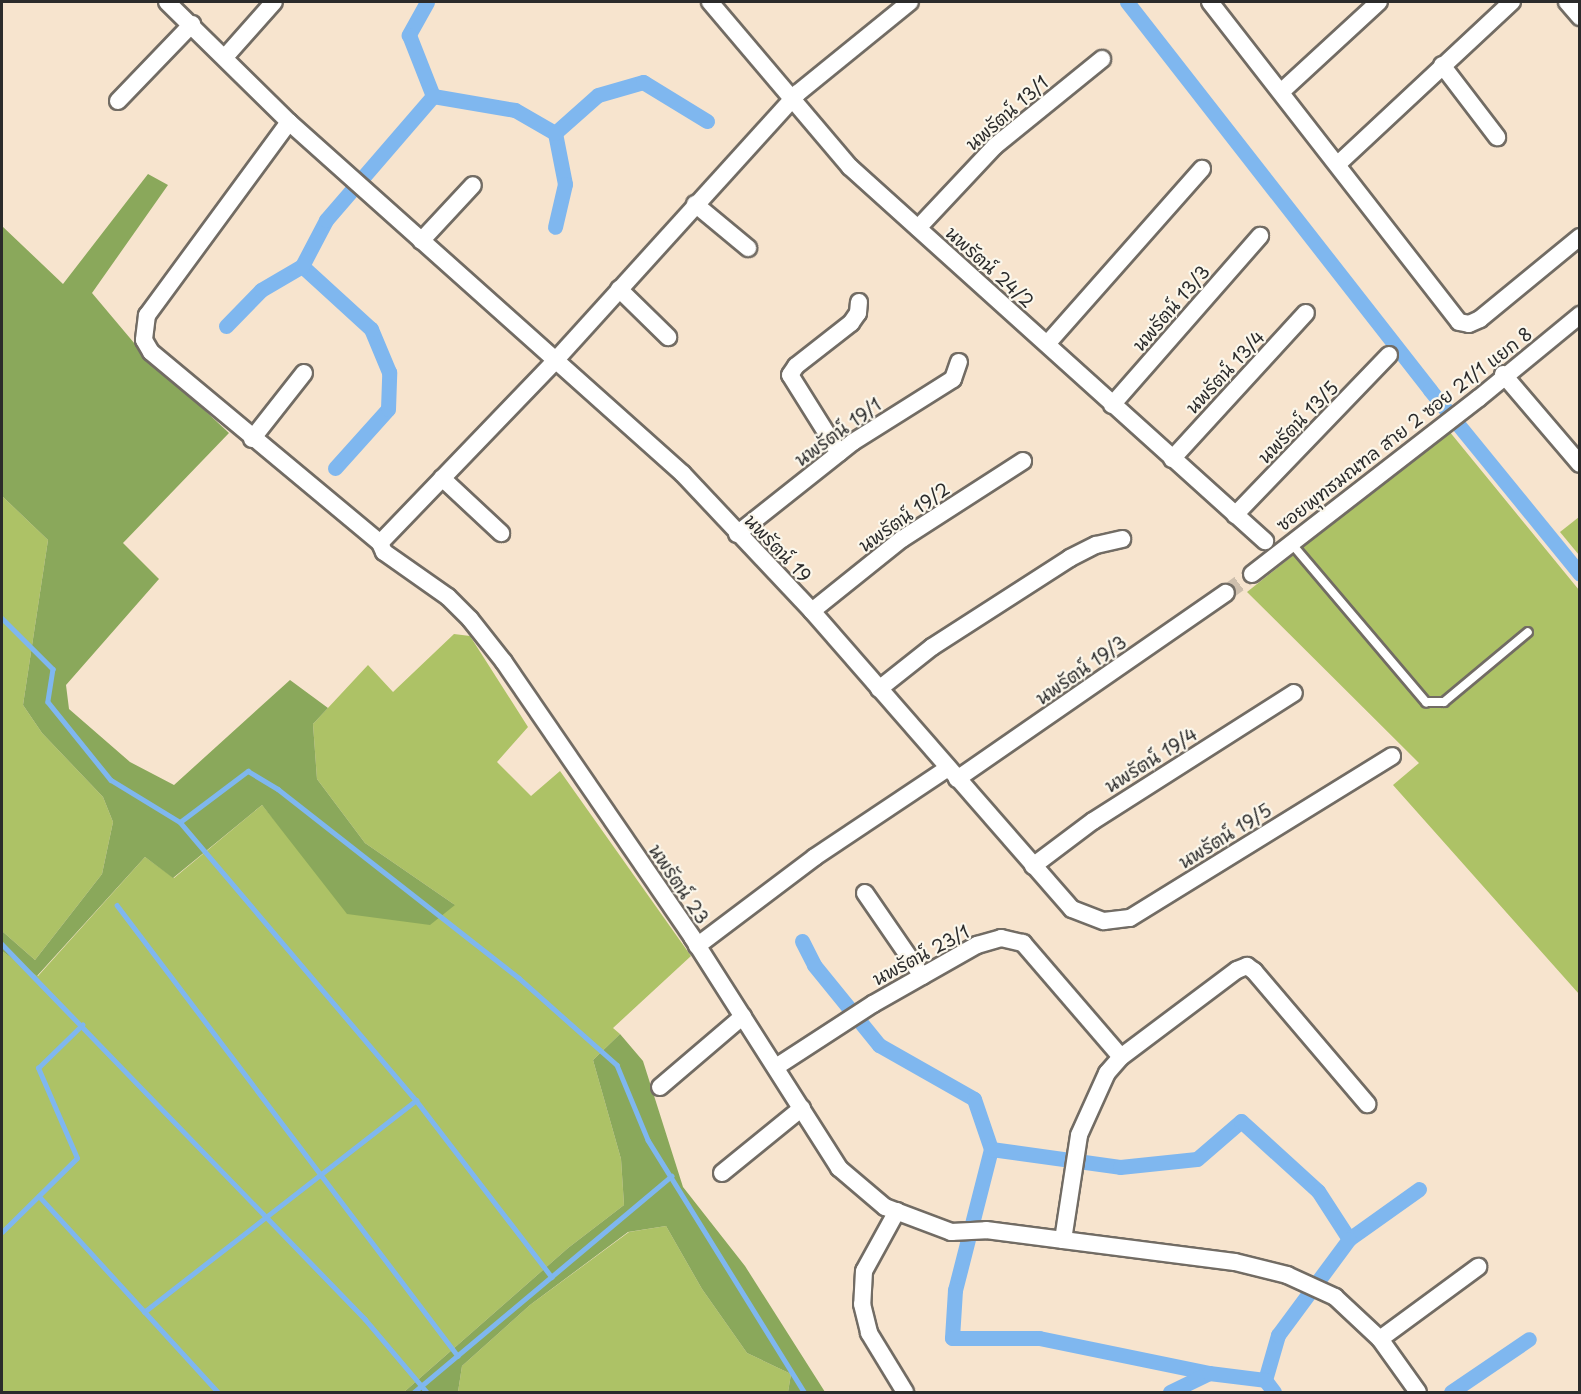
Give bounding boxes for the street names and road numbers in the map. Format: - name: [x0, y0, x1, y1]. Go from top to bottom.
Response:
- street label: นพรัตน์ 13/1: [961, 71, 1053, 155]
- street label: นพรัตน์ 24/2: [942, 222, 1038, 312]
- street label: นพรัตน์ 13/3: [1128, 261, 1214, 355]
- street label: ซอยพุทธมณฑล สาย 2 ซอย 21/1 แยก 8: [1272, 322, 1536, 536]
- street label: นพรัตน์ 13/4: [1181, 326, 1269, 418]
- street label: นพรัตน์ 13/5: [1254, 376, 1342, 468]
- street label: นพรัตน์ 19/1: [791, 394, 885, 470]
- street label: นพรัตน์ 19/2: [855, 478, 953, 556]
- street label: นพรัตน์ 19: [741, 510, 815, 586]
- street label: นพรัตน์ 19/3: [1032, 631, 1130, 709]
- street label: นพรัตน์ 19/4: [1101, 723, 1201, 797]
- street label: นพรัตน์ 19/5: [1175, 799, 1275, 873]
- street label: นพรัตน์ 23: [645, 840, 713, 928]
- street label: นพรัตน์ 23/1: [869, 920, 973, 990]

